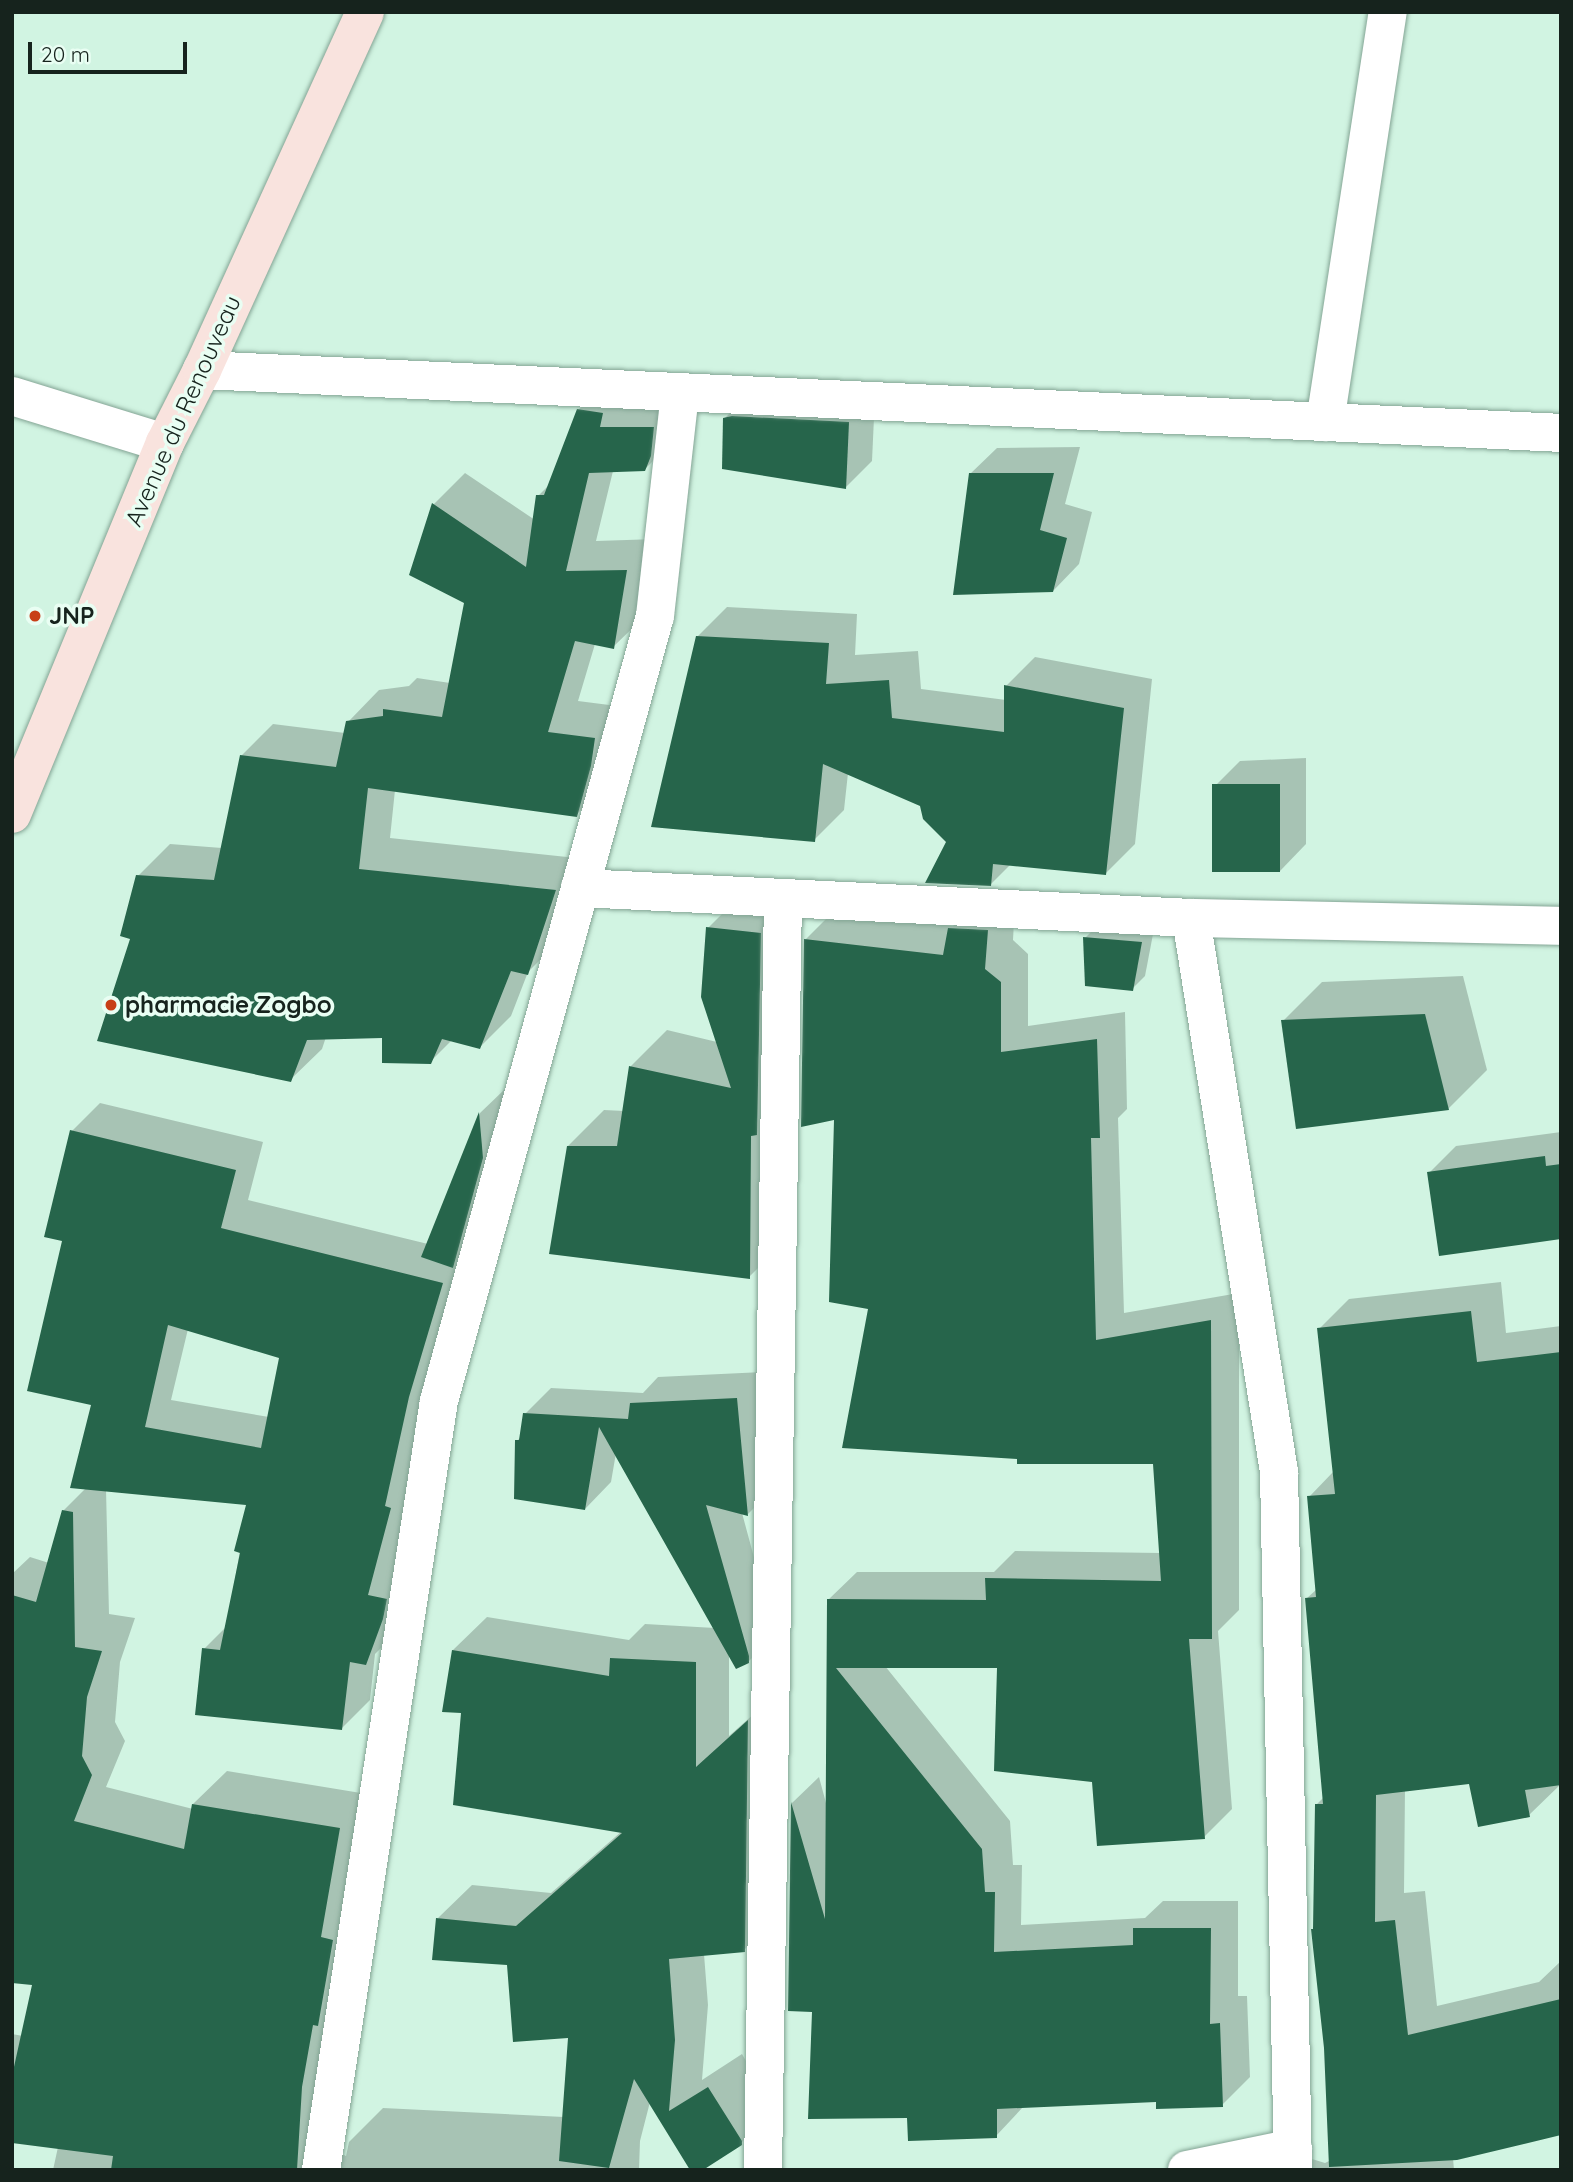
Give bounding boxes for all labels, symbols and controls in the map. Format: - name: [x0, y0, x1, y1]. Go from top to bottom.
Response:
- scale bar: [32, 28, 191, 72]
- text: 20 m: [41, 41, 90, 67]
- street label: Avenue du Renouveau: [119, 291, 247, 531]
- place label: JNP: [49, 602, 94, 630]
- marker: JNP: [27, 608, 43, 624]
- place label: pharmacie Zogbo: [125, 991, 332, 1019]
- marker: pharmacie Zogbo: [103, 997, 119, 1013]

